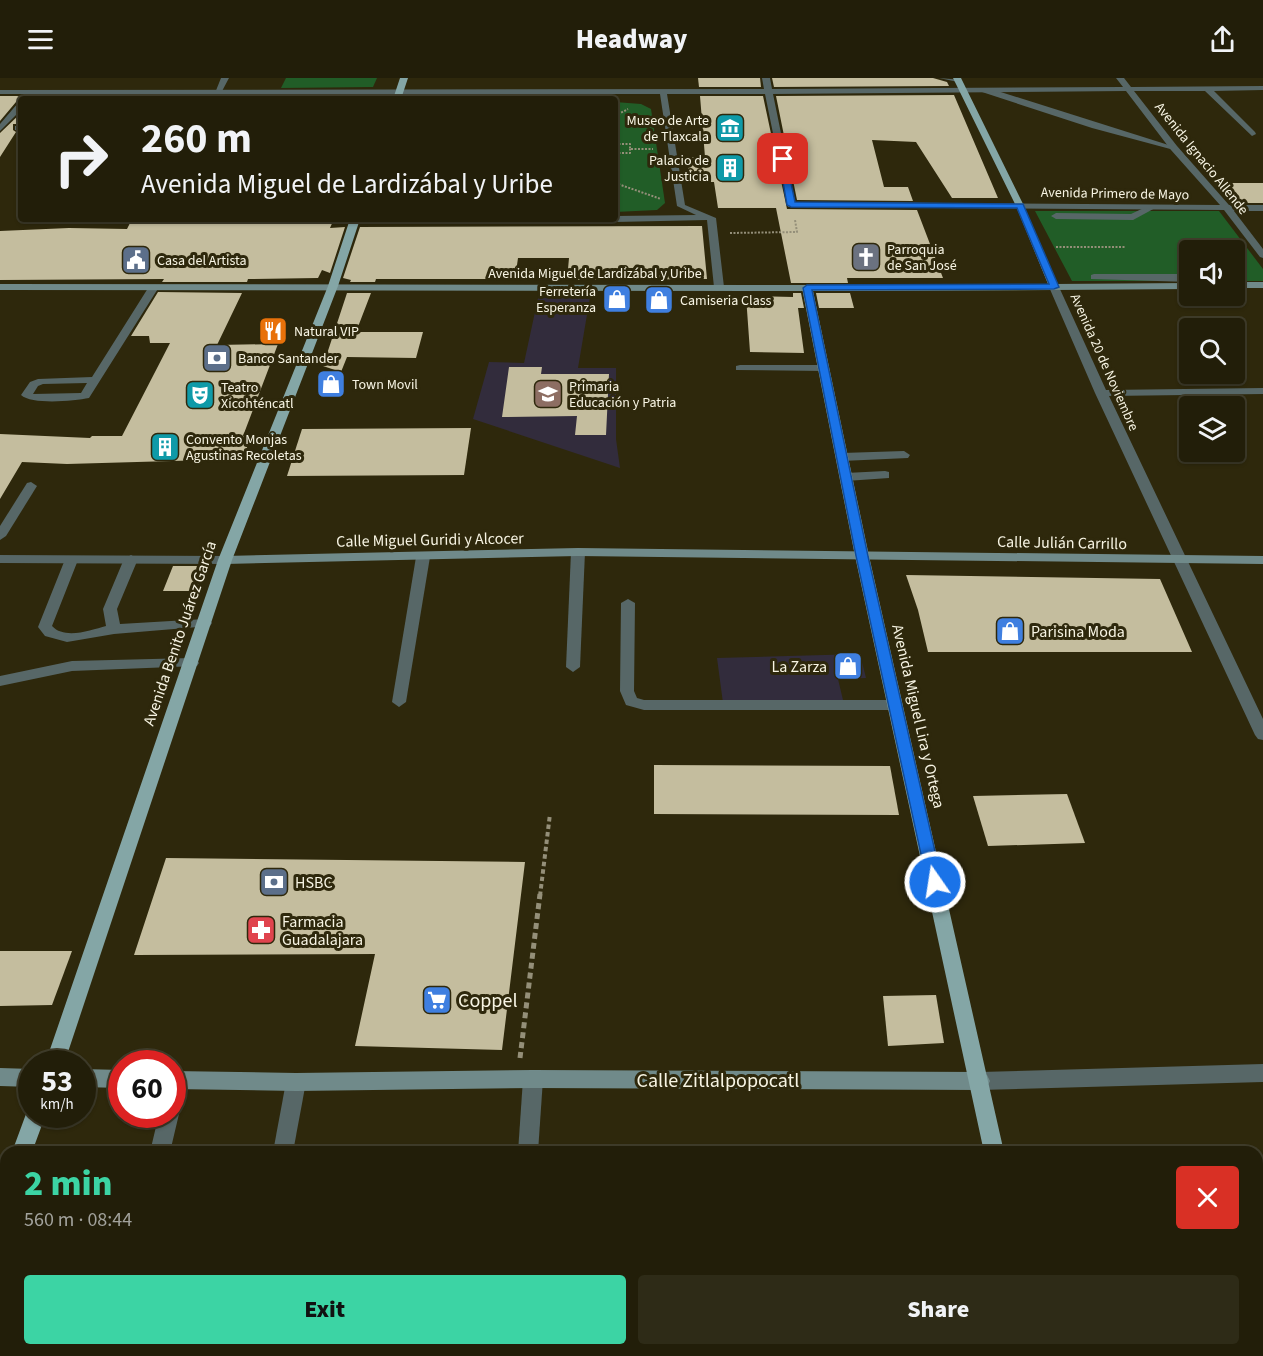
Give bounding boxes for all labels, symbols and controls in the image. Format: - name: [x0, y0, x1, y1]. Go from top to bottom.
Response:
- text: Headway: [576, 20, 687, 59]
- icon: menu: [24, 23, 57, 56]
- icon: share: [1206, 23, 1239, 56]
- street label: Avenida Ignacio Allende: [1150, 98, 1253, 219]
- text: 260 m: [141, 109, 252, 169]
- place label: Museo de Arte de Tlaxcala: [627, 111, 709, 147]
- museum icon: Museo de Arte de Tlaxcala: [714, 112, 746, 144]
- icon: right: [42, 120, 120, 198]
- pin: [757, 133, 808, 184]
- icon: arrive: [766, 142, 799, 175]
- place label: Palacio de Justicia: [649, 151, 709, 187]
- building icon: Palacio de Justicia: [714, 152, 746, 184]
- text: Avenida Miguel de Lardizábal y Uribe: [141, 165, 553, 204]
- street label: Avenida Primero de Mayo: [1041, 183, 1189, 205]
- place label: Parroquia de San José: [887, 240, 957, 276]
- map controls: [1179, 240, 1245, 462]
- button: sound: [1179, 240, 1245, 306]
- church icon: Parroquia de San José: [850, 241, 882, 273]
- public building icon: Casa del Artista: [120, 244, 152, 276]
- place label: Casa del Artista: [157, 251, 247, 271]
- street label: Avenida Miguel de Lardizábal y Uribe: [488, 264, 702, 284]
- place label: Ferretería Esperanza: [536, 282, 596, 318]
- shop icon: Ferretería Esperanza: [601, 283, 633, 315]
- shop icon: Camiseria Class: [643, 284, 675, 316]
- place label: Camiseria Class: [680, 291, 772, 311]
- street label: Avenida 20 de Noviembre: [1065, 291, 1143, 434]
- restaurant icon: Natural VIP: [257, 315, 289, 347]
- button: search: [1179, 318, 1245, 384]
- place label: Natural VIP: [294, 322, 359, 342]
- bank icon: Banco Santander: [201, 342, 233, 374]
- place label: Banco Santander: [238, 349, 338, 369]
- shop icon: Town Movil: [315, 368, 347, 400]
- place label: Town Movil: [352, 375, 418, 395]
- place label: Primaria Educación y Patria: [569, 377, 676, 413]
- place label: Teatro Xicohténcatl: [221, 378, 294, 414]
- school or university icon: Primaria Educación y Patria: [532, 378, 564, 410]
- theatre icon: Teatro Xicohténcatl: [184, 379, 216, 411]
- button: layers: [1179, 396, 1245, 462]
- place label: Convento Monjas Agustinas Recoletas: [186, 430, 302, 466]
- building icon: Convento Monjas Agustinas Recoletas: [149, 431, 181, 463]
- street label: Calle Miguel Guridi y Alcocer: [336, 527, 524, 553]
- street label: Calle Julián Carrillo: [997, 531, 1127, 555]
- street label: Avenida Benito Juárez García: [138, 538, 222, 729]
- shop icon: Parisina Moda: [994, 615, 1026, 647]
- place label: Parisina Moda: [1031, 621, 1125, 643]
- street label: Avenida Miguel Lira y Ortega: [886, 622, 950, 810]
- shop icon: La Zarza: [832, 650, 864, 682]
- place label: La Zarza: [772, 656, 827, 678]
- position arrow: [903, 850, 967, 914]
- bank icon: HSBC: [258, 866, 290, 898]
- place label: HSBC: [295, 872, 333, 894]
- place label: Farmacia Guadalajara: [282, 911, 363, 951]
- pharmacy icon: Farmacia Guadalajara: [245, 914, 277, 946]
- supermarket icon: Coppel: [421, 984, 453, 1016]
- place label: Coppel: [458, 987, 517, 1015]
- speed limit sign: 60: [108, 1050, 186, 1128]
- text: 53: [41, 1060, 73, 1103]
- street label: Calle Zitlalpopocatl: [637, 1067, 799, 1095]
- text: km/h: [40, 1094, 74, 1115]
- text: 2 min: [24, 1158, 112, 1209]
- button: close: [1176, 1166, 1239, 1229]
- text: 560 m · 08:44: [24, 1206, 132, 1234]
- button: Exit: [24, 1275, 626, 1344]
- button: Share: [638, 1275, 1239, 1344]

